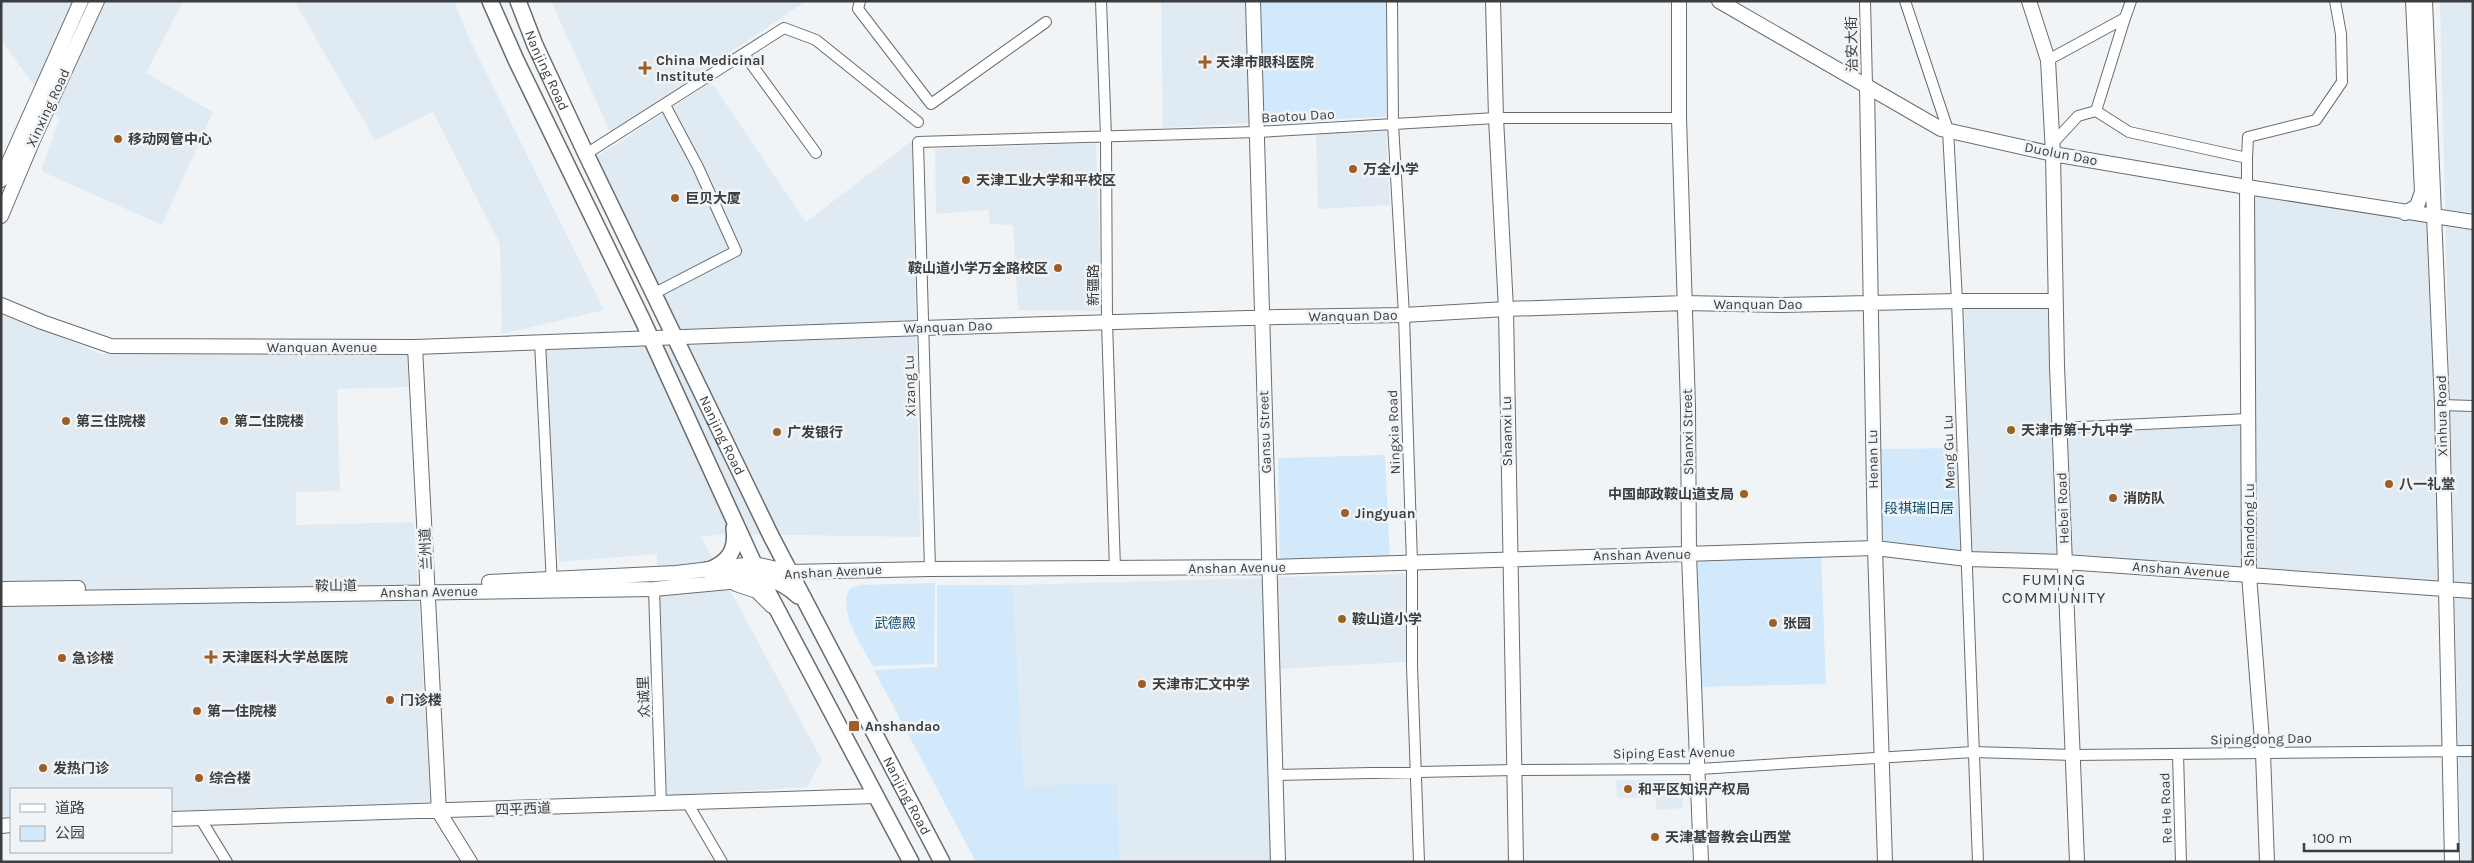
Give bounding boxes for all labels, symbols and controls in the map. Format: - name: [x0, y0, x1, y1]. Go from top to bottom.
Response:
- street label: 治安大街: [1843, 16, 1861, 72]
- street label: Nanjing Road: [522, 28, 573, 113]
- place label: China Medicinal Institute: [656, 52, 765, 85]
- place label: 天津市眼科医院: [1216, 54, 1314, 71]
- marker: 天津市眼科医院: [1198, 55, 1212, 69]
- marker: China Medicinal Institute: [638, 61, 652, 75]
- street label: Xinxing Road: [22, 66, 74, 150]
- street label: Baotou Dao: [1261, 106, 1335, 126]
- place label: 移动网管中心: [128, 131, 212, 148]
- marker: 移动网管中心: [112, 133, 124, 145]
- street label: Duolun Dao: [2023, 139, 2099, 169]
- place label: 万全小学: [1363, 161, 1419, 178]
- marker: 万全小学: [1347, 163, 1359, 175]
- place label: 天津工业大学和平校区: [976, 172, 1116, 189]
- marker: 天津工业大学和平校区: [960, 174, 972, 186]
- place label: 巨贝大厦: [685, 190, 741, 207]
- marker: 巨贝大厦: [669, 192, 681, 204]
- place label: 鞍山道小学万全路校区: [908, 260, 1048, 277]
- marker: 鞍山道小学万全路校区: [1052, 262, 1064, 274]
- street label: 新疆路: [1085, 264, 1102, 306]
- street label: Wanquan Dao: [1714, 296, 1802, 313]
- street label: Wanquan Dao: [1308, 307, 1398, 325]
- street label: Wanquan Dao: [903, 317, 993, 337]
- street label: Wanquan Avenue: [267, 339, 377, 356]
- street label: Xizang Lu: [900, 355, 920, 417]
- street label: Xinhua Road: [2433, 375, 2451, 457]
- street label: Ningxia Road: [1384, 389, 1404, 475]
- street label: Shanxi Street: [1679, 389, 1697, 475]
- street label: Gansu Street: [1255, 390, 1275, 474]
- street label: Nanjing Road: [696, 393, 749, 478]
- street label: Shaanxi Lu: [1498, 396, 1516, 466]
- place label: 第三住院楼: [76, 413, 146, 430]
- place label: 第二住院楼: [234, 413, 304, 430]
- street label: Meng Gu Lu: [1939, 414, 1959, 490]
- marker: 第三住院楼: [60, 415, 72, 427]
- marker: 第二住院楼: [218, 415, 230, 427]
- place label: 天津市第十九中学: [2021, 422, 2133, 439]
- place label: 广发银行: [787, 424, 843, 441]
- marker: 天津市第十九中学: [2005, 424, 2017, 436]
- marker: 广发银行: [771, 426, 783, 438]
- street label: Henan Lu: [1864, 429, 1882, 489]
- street label: Hebei Road: [2053, 472, 2073, 544]
- place label: 八一礼堂: [2399, 476, 2455, 493]
- marker: 八一礼堂: [2383, 478, 2395, 490]
- street label: Shandong Lu: [2241, 483, 2258, 567]
- place label: 中国邮政鞍山道支局: [1608, 486, 1734, 503]
- marker: 中国邮政鞍山道支局: [1738, 488, 1750, 500]
- place label: 消防队: [2123, 490, 2165, 507]
- marker: 消防队: [2107, 492, 2119, 504]
- park label: 段祺瑞旧居: [1884, 500, 1954, 517]
- place label: Jingyuan: [1355, 505, 1416, 522]
- marker: Jingyuan: [1339, 507, 1351, 519]
- street label: 兰州道: [416, 528, 436, 570]
- street label: Anshan Avenue: [1593, 546, 1691, 564]
- street label: Anshan Avenue: [2132, 558, 2230, 582]
- street label: Anshan Avenue: [1188, 559, 1286, 577]
- street label: Anshan Avenue: [784, 561, 882, 583]
- district label: FUMING COMMIUNITY: [2002, 570, 2106, 607]
- street label: 鞍山道: [315, 577, 357, 595]
- street label: Anshan Avenue: [380, 583, 478, 601]
- place label: 鞍山道小学: [1352, 611, 1422, 628]
- marker: 鞍山道小学: [1336, 613, 1348, 625]
- park label: 武德殿: [874, 615, 916, 632]
- place label: 张园: [1783, 615, 1811, 632]
- marker: 张园: [1767, 617, 1779, 629]
- place label: 天津医科大学总医院: [222, 649, 348, 666]
- place label: 急诊楼: [72, 650, 114, 667]
- marker: 天津医科大学总医院: [204, 650, 218, 664]
- marker: 急诊楼: [56, 652, 68, 664]
- street label: 众诚里: [635, 676, 653, 718]
- place label: 天津市汇文中学: [1152, 676, 1250, 693]
- marker: 天津市汇文中学: [1136, 678, 1148, 690]
- place label: 门诊楼: [400, 692, 442, 709]
- marker: 门诊楼: [384, 694, 396, 706]
- place label: 第一住院楼: [207, 703, 277, 720]
- marker: 第一住院楼: [191, 705, 203, 717]
- place label: Anshandao: [865, 718, 940, 735]
- marker: Anshandao: [847, 719, 861, 733]
- street label: Sipingdong Dao: [2210, 730, 2312, 748]
- street label: Siping East Avenue: [1613, 743, 1735, 763]
- street label: Nanjing Road: [880, 753, 935, 838]
- place label: 发热门诊: [53, 760, 110, 777]
- marker: 发热门诊: [37, 762, 49, 774]
- place label: 综合楼: [209, 770, 251, 787]
- marker: 综合楼: [193, 772, 205, 784]
- street label: Re He Road: [2156, 772, 2176, 844]
- place label: 和平区知识产权局: [1638, 781, 1750, 798]
- marker: 和平区知识产权局: [1622, 783, 1634, 795]
- legend: [10, 788, 172, 853]
- text: 道路: [55, 799, 85, 817]
- street label: 四平西道: [495, 800, 551, 818]
- scale bar: [2304, 820, 2458, 852]
- text: 公园: [55, 824, 85, 842]
- place label: 天津基督教会山西堂: [1665, 829, 1791, 846]
- text: 100 m: [2312, 829, 2352, 847]
- marker: 天津基督教会山西堂: [1649, 831, 1661, 843]

